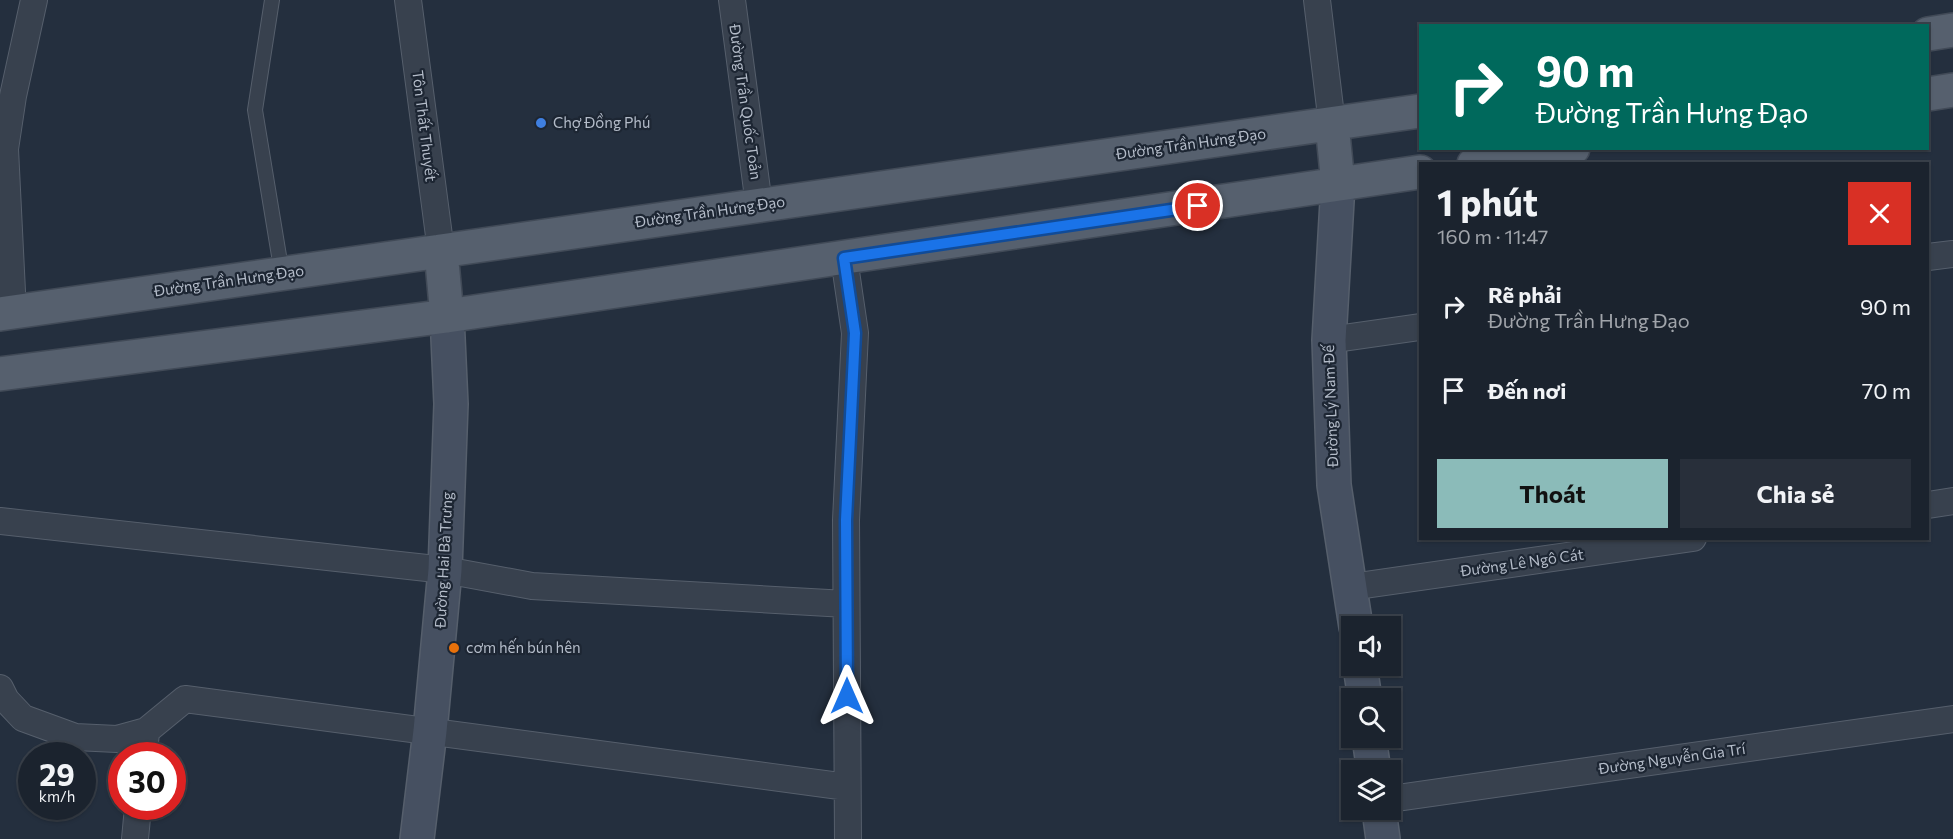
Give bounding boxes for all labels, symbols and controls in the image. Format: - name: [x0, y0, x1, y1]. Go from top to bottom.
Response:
- street label: Đường Trần Quốc Toản: [726, 22, 766, 181]
- text: 90 m: [1536, 44, 1635, 96]
- icon: right: [1437, 48, 1515, 126]
- street label: Tôn Thất Thuyết: [409, 69, 441, 183]
- text: Đường Trần Hưng Đạo: [1536, 96, 1808, 129]
- place label: Chợ Đồng Phú: [553, 113, 650, 131]
- marker: Chợ Đồng Phú: [534, 116, 548, 130]
- street label: Đường Trần Hưng Đạo: [1114, 124, 1267, 163]
- text: 1 phút: [1437, 179, 1538, 223]
- pin: [1172, 180, 1223, 231]
- button: close: [1848, 182, 1911, 245]
- icon: arrive: [1181, 189, 1214, 222]
- street label: Đường Trần Hưng Đạo: [633, 192, 786, 231]
- text: 160 m · 11:47: [1437, 224, 1548, 248]
- street label: Đường Trần Hưng Đạo: [152, 261, 305, 300]
- text: Rẽ phải: [1488, 281, 1562, 308]
- icon: right: [1437, 290, 1470, 323]
- text: 90 m: [1860, 293, 1911, 320]
- text: Đường Trần Hưng Đạo: [1488, 308, 1690, 332]
- street label: Đường Lý Nam Đế: [1319, 342, 1341, 469]
- icon: arrive: [1437, 374, 1470, 407]
- text: Đến nơi: [1488, 377, 1566, 404]
- text: 70 m: [1862, 377, 1911, 404]
- button: Thoát: [1437, 459, 1668, 528]
- button: Chia sẻ: [1680, 459, 1911, 528]
- street label: Đường Hai Bà Trưng: [430, 491, 456, 630]
- street label: Đường Lê Ngô Cát: [1458, 544, 1585, 580]
- map controls: [1341, 616, 1401, 820]
- button: sound: [1341, 616, 1401, 676]
- place label: cơm hến bún hên: [466, 638, 581, 656]
- marker: cơm hến bún hên: [447, 641, 461, 655]
- position arrow: [815, 664, 879, 728]
- button: search: [1341, 688, 1401, 748]
- street label: Đường Nguyễn Gia Trí: [1596, 739, 1748, 777]
- speed limit sign: 30: [108, 742, 186, 820]
- text: 29: [39, 755, 75, 792]
- button: layers: [1341, 760, 1401, 820]
- text: km/h: [39, 787, 75, 805]

